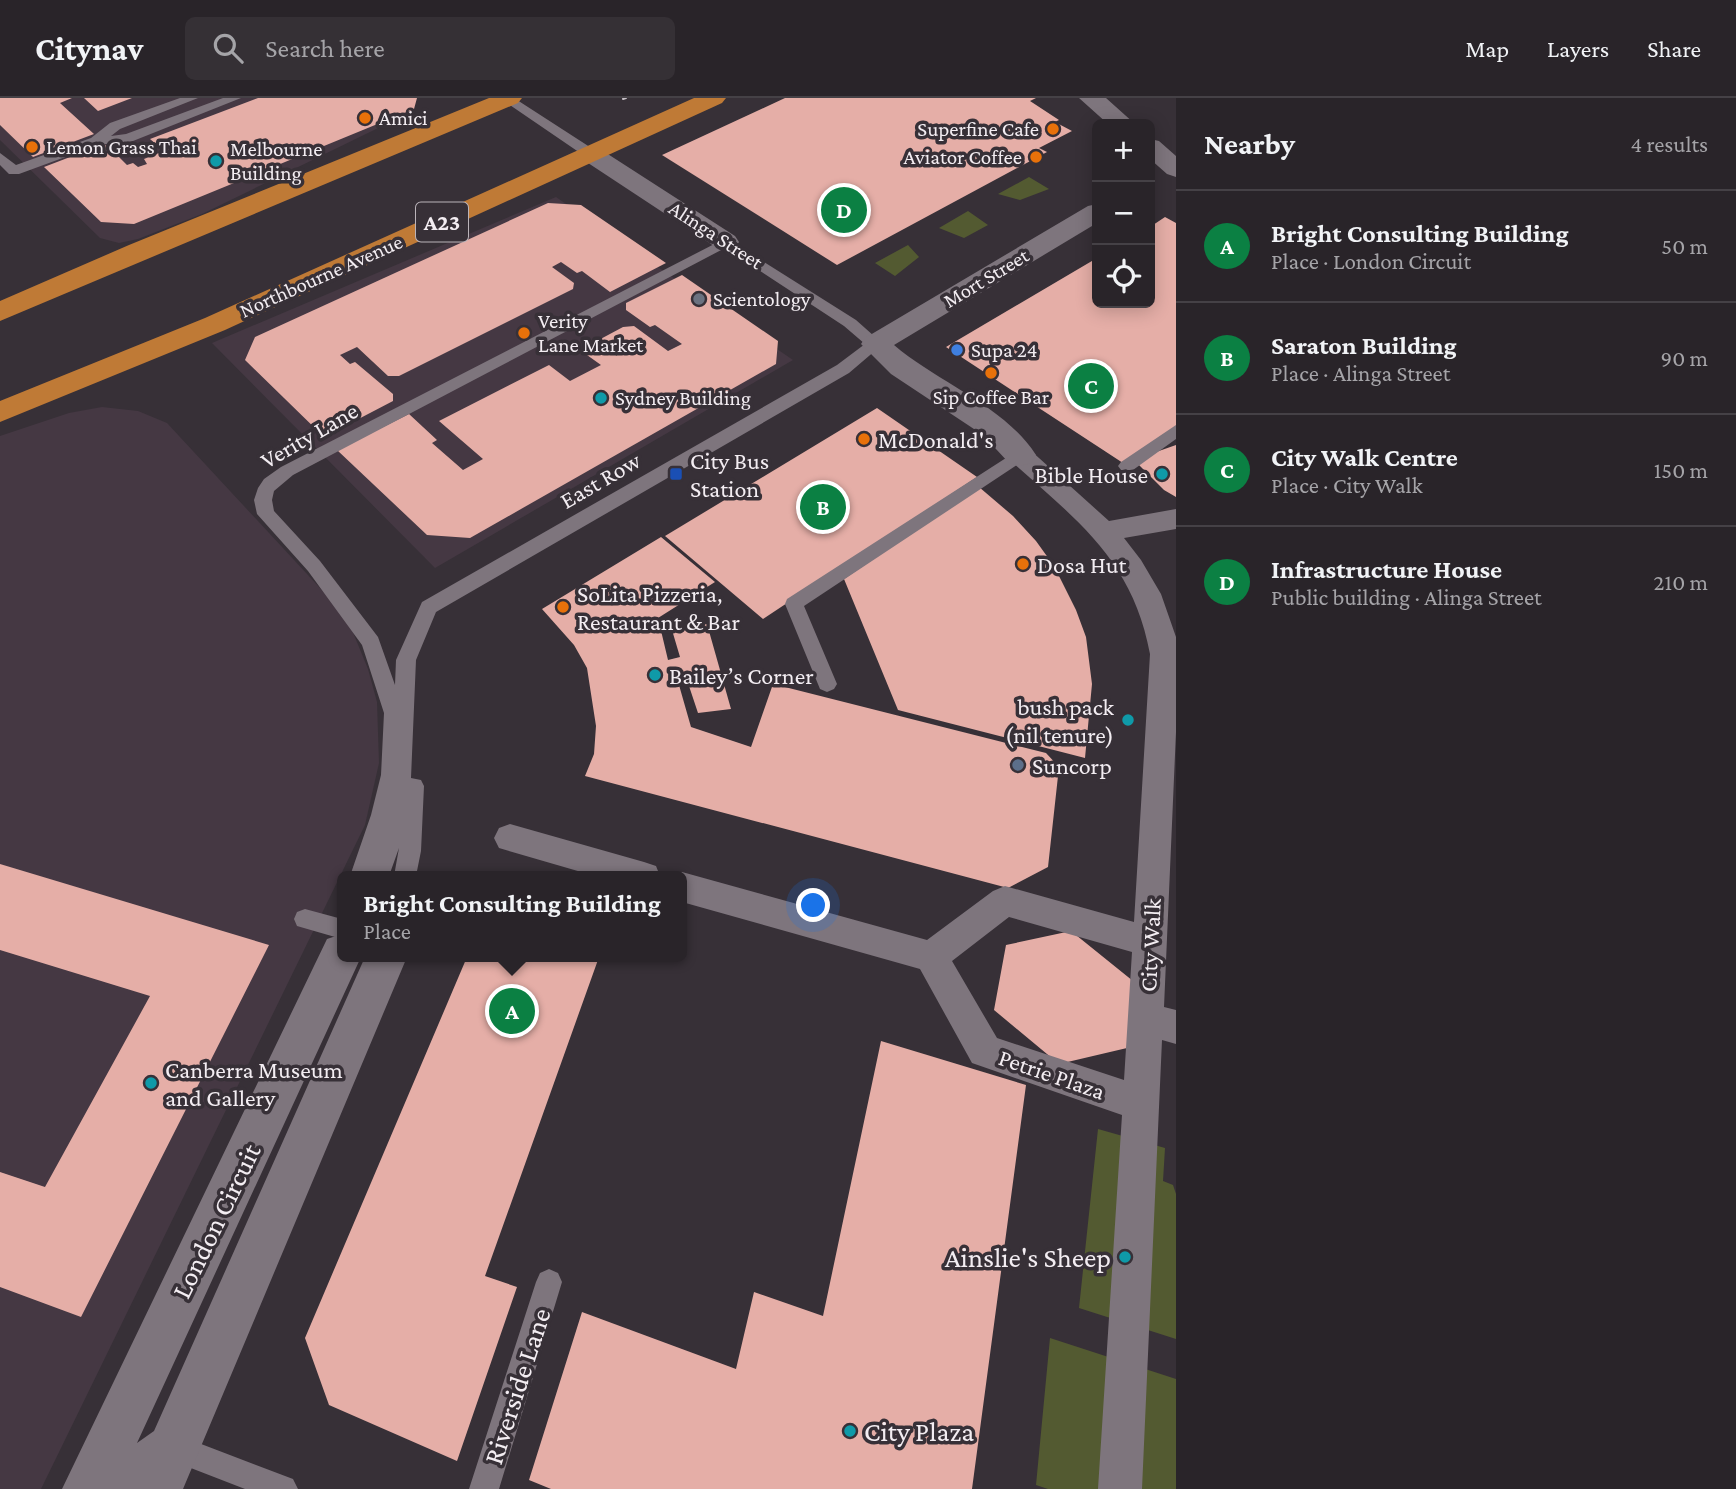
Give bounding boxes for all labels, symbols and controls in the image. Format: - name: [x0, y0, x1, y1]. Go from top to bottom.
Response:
- search box: [185, 17, 675, 80]
- icon: search: [209, 29, 247, 67]
- text: Citynav: [35, 30, 143, 67]
- text: Search here: [265, 34, 385, 63]
- text: Map: [1465, 35, 1509, 62]
- text: Layers: [1547, 35, 1609, 62]
- text: Share: [1647, 35, 1701, 62]
- place label: Amici: [379, 106, 428, 130]
- marker: Amici: [357, 110, 373, 126]
- place label: Superfine Cafe: [917, 117, 1039, 141]
- map controls: [1092, 119, 1155, 308]
- button: +: [1092, 119, 1155, 182]
- marker: Superfine Cafe: [1045, 121, 1061, 137]
- text: Nearby: [1204, 127, 1295, 160]
- text: 4 results: [1630, 131, 1708, 157]
- place label: Lemon Grass Thai: [46, 135, 197, 159]
- place label: Melbourne Building: [230, 137, 323, 185]
- marker: Lemon Grass Thai: [24, 139, 40, 155]
- place label: Aviator Coffee: [903, 145, 1022, 169]
- marker: Aviator Coffee: [1028, 149, 1044, 165]
- marker: Melbourne Building: [208, 153, 224, 169]
- button: −: [1092, 182, 1155, 245]
- pin: D: [821, 184, 867, 236]
- street label: Alinga Street: [665, 196, 768, 275]
- road number: A23: [416, 203, 468, 242]
- text: Bright Consulting Building: [1271, 219, 1569, 248]
- street label: Northbourne Avenue: [236, 229, 406, 323]
- text: A: [1220, 233, 1234, 259]
- text: 50 m: [1661, 233, 1708, 259]
- street label: Mort Street: [939, 243, 1034, 313]
- button: locate: [1092, 245, 1155, 308]
- text: Place · London Circuit: [1271, 248, 1471, 274]
- place label: Scientology: [713, 287, 811, 311]
- marker: Scientology: [691, 291, 707, 307]
- place label: Verity Lane Market: [538, 309, 644, 357]
- marker: Verity Lane Market: [516, 325, 532, 341]
- text: Saraton Building: [1271, 331, 1457, 360]
- place label: Supa 24: [971, 338, 1037, 362]
- marker: Supa 24: [949, 342, 965, 358]
- text: B: [1220, 345, 1234, 371]
- text: 90 m: [1661, 345, 1708, 371]
- pin: C: [1068, 360, 1114, 412]
- text: Place · Alinga Street: [1271, 360, 1450, 386]
- marker: Sip Coffee Bar: [983, 365, 999, 381]
- place label: Sip Coffee Bar: [933, 385, 1050, 409]
- place label: Sydney Building: [615, 386, 751, 410]
- marker: Sydney Building: [593, 390, 609, 406]
- street label: Verity Lane: [256, 396, 362, 474]
- place label: McDonald's: [878, 426, 994, 453]
- marker: McDonald's: [856, 431, 872, 447]
- text: City Walk Centre: [1271, 443, 1458, 472]
- street label: East Row: [555, 446, 645, 514]
- place label: City Bus Station: [690, 447, 769, 502]
- text: C: [1220, 457, 1234, 483]
- text: 150 m: [1654, 457, 1708, 483]
- place label: Bible House: [1035, 461, 1148, 488]
- marker: City Bus Station: [668, 466, 684, 482]
- marker: Bible House: [1154, 466, 1170, 482]
- text: Place · City Walk: [1271, 472, 1423, 498]
- pin: B: [800, 481, 846, 533]
- place label: Dosa Hut: [1037, 551, 1127, 578]
- text: Infrastructure House: [1271, 555, 1502, 584]
- marker: Dosa Hut: [1015, 556, 1031, 572]
- text: D: [1219, 569, 1235, 595]
- text: 210 m: [1654, 569, 1708, 595]
- place label: SoLita Pizzeria, Restaurant & Bar: [577, 580, 741, 635]
- text: Public building · Alinga Street: [1271, 584, 1542, 610]
- marker: SoLita Pizzeria, Restaurant & Bar: [555, 599, 571, 615]
- place label: Bailey’s Corner: [669, 662, 814, 689]
- marker: Bailey’s Corner: [647, 667, 663, 683]
- place label: bush pack (nil tenure): [1005, 693, 1115, 749]
- marker: bush pack (nil tenure): [1120, 712, 1136, 728]
- place label: Suncorp: [1032, 752, 1112, 779]
- marker: Suncorp: [1010, 757, 1026, 773]
- popup: [337, 871, 687, 962]
- your location: [796, 888, 830, 922]
- text: Bright Consulting Building: [363, 889, 661, 918]
- street label: City Walk: [1134, 897, 1166, 992]
- text: Place: [363, 918, 411, 944]
- pin: A: [489, 985, 535, 1037]
- street label: Petrie Plaza: [995, 1043, 1109, 1105]
- place label: Canberra Museum and Gallery: [165, 1056, 343, 1111]
- marker: Canberra Museum and Gallery: [143, 1075, 159, 1091]
- street label: London Circuit: [165, 1138, 267, 1303]
- place label: Ainslie's Sheep: [945, 1242, 1111, 1273]
- marker: Ainslie's Sheep: [1117, 1249, 1133, 1265]
- street label: Riverside Lane: [477, 1304, 557, 1468]
- place label: City Plaza: [864, 1416, 974, 1447]
- marker: City Plaza: [842, 1423, 858, 1439]

